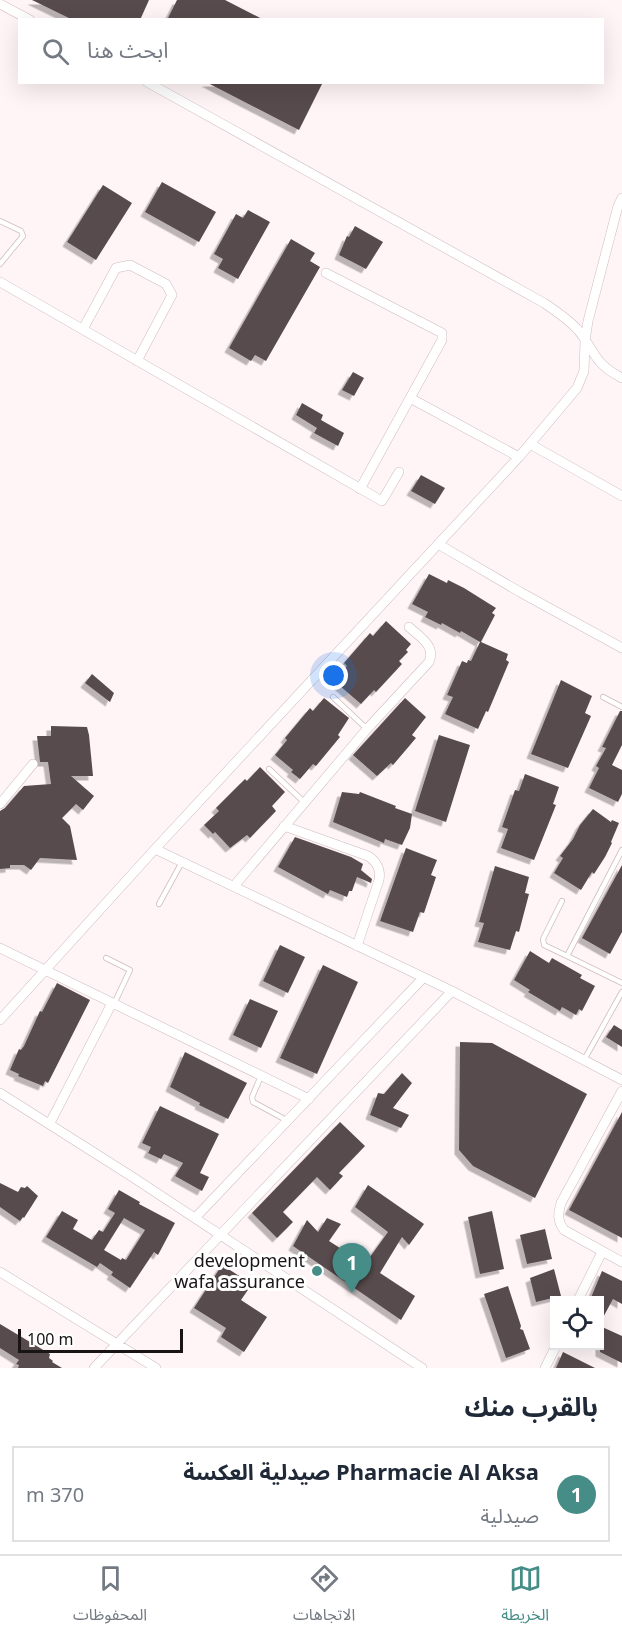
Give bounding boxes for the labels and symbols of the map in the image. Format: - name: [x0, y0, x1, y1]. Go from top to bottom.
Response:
- your location: [319, 661, 348, 690]
- pin: 1: [332, 1244, 372, 1293]
- place label: development wafa assurance: [174, 1248, 305, 1293]
- marker: development wafa assurance: [310, 1264, 324, 1278]
- scale bar: [18, 1326, 183, 1354]

